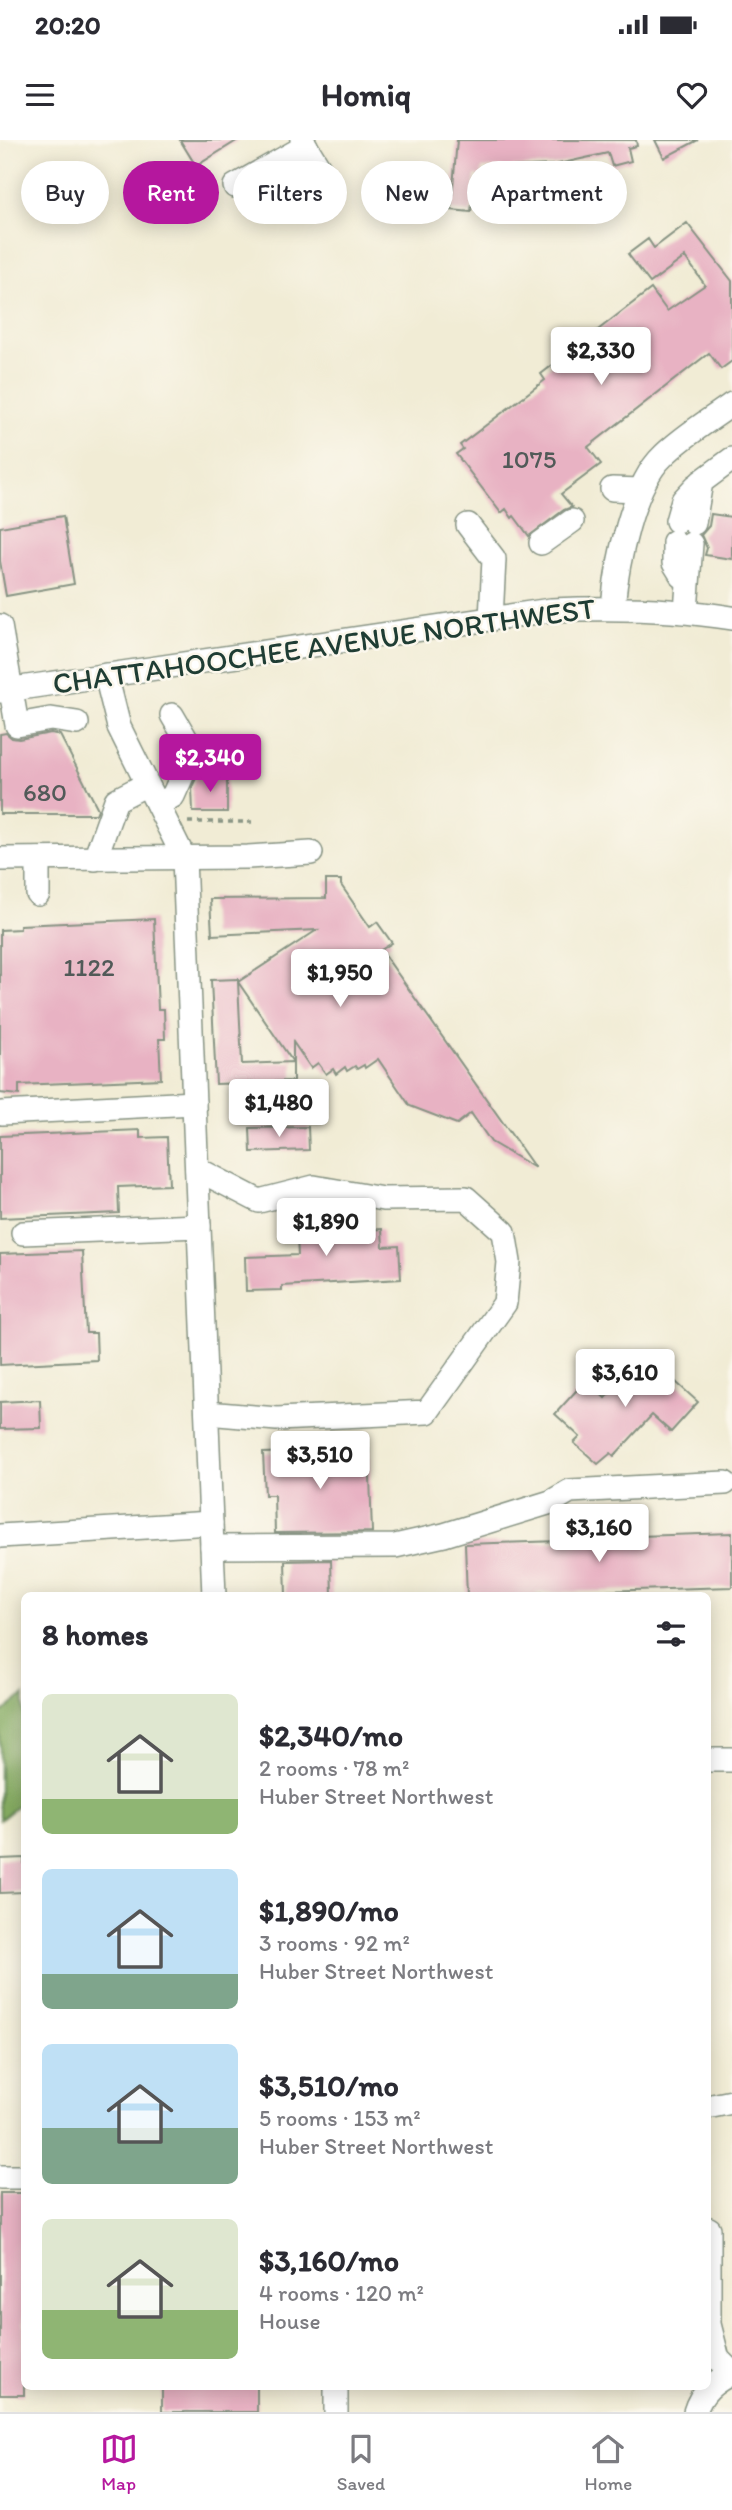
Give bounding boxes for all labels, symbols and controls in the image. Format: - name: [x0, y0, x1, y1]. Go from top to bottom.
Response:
- text: 20:20: [35, 9, 101, 41]
- icon: menu: [21, 76, 59, 114]
- text: Homiq: [321, 76, 411, 114]
- icon: heart: [673, 76, 711, 114]
- chip: Buy: [21, 161, 109, 224]
- chip: Rent: [123, 161, 219, 224]
- chip: Filters: [233, 161, 347, 224]
- chip: New: [361, 161, 453, 224]
- chip: Apartment: [467, 161, 627, 224]
- pin: $2,330: [544, 328, 658, 387]
- text: $2,330: [567, 336, 635, 364]
- house number: 1075: [502, 443, 556, 475]
- street label: CHATTAHOOCHEE AVENUE NORTHWEST: [50, 589, 598, 702]
- pin: $2,340: [153, 734, 267, 794]
- text: $2,340: [175, 743, 245, 771]
- house number: 680: [23, 776, 67, 808]
- pin: $1,950: [283, 950, 397, 1009]
- house number: 1122: [63, 951, 115, 983]
- text: $1,950: [307, 958, 373, 986]
- pin: $1,480: [222, 1080, 336, 1139]
- text: $1,480: [245, 1088, 313, 1116]
- pin: $1,890: [269, 1198, 383, 1258]
- text: $1,890: [293, 1207, 359, 1235]
- pin: $3,610: [568, 1350, 682, 1409]
- text: $3,610: [592, 1358, 658, 1386]
- pin: $3,510: [263, 1432, 377, 1491]
- text: $3,510: [287, 1440, 353, 1468]
- pin: $3,160: [542, 1504, 656, 1564]
- text: $3,160: [566, 1513, 632, 1541]
- icon: filters: [652, 1615, 690, 1653]
- text: 8 homes: [42, 1616, 149, 1653]
- text: $2,340/mo: [259, 1717, 403, 1754]
- icon: home: [98, 1722, 182, 1806]
- text: 2 rooms · 78 m²: [259, 1754, 409, 1782]
- text: Huber Street Northwest: [259, 1782, 493, 1810]
- text: $1,890/mo: [259, 1892, 399, 1929]
- icon: home: [98, 1897, 182, 1981]
- text: 3 rooms · 92 m²: [259, 1929, 410, 1957]
- text: Huber Street Northwest: [259, 1957, 493, 1985]
- text: $3,510/mo: [259, 2067, 399, 2104]
- icon: home: [98, 2072, 182, 2156]
- text: 5 rooms · 153 m²: [259, 2104, 421, 2132]
- text: Huber Street Northwest: [259, 2132, 493, 2160]
- text: $3,160/mo: [259, 2242, 399, 2279]
- icon: home: [98, 2247, 182, 2331]
- text: 4 rooms · 120 m²: [259, 2279, 424, 2307]
- text: House: [259, 2307, 321, 2335]
- tab: Map: [100, 2430, 138, 2495]
- tab: Saved: [337, 2430, 385, 2495]
- tab: Home: [584, 2430, 632, 2495]

